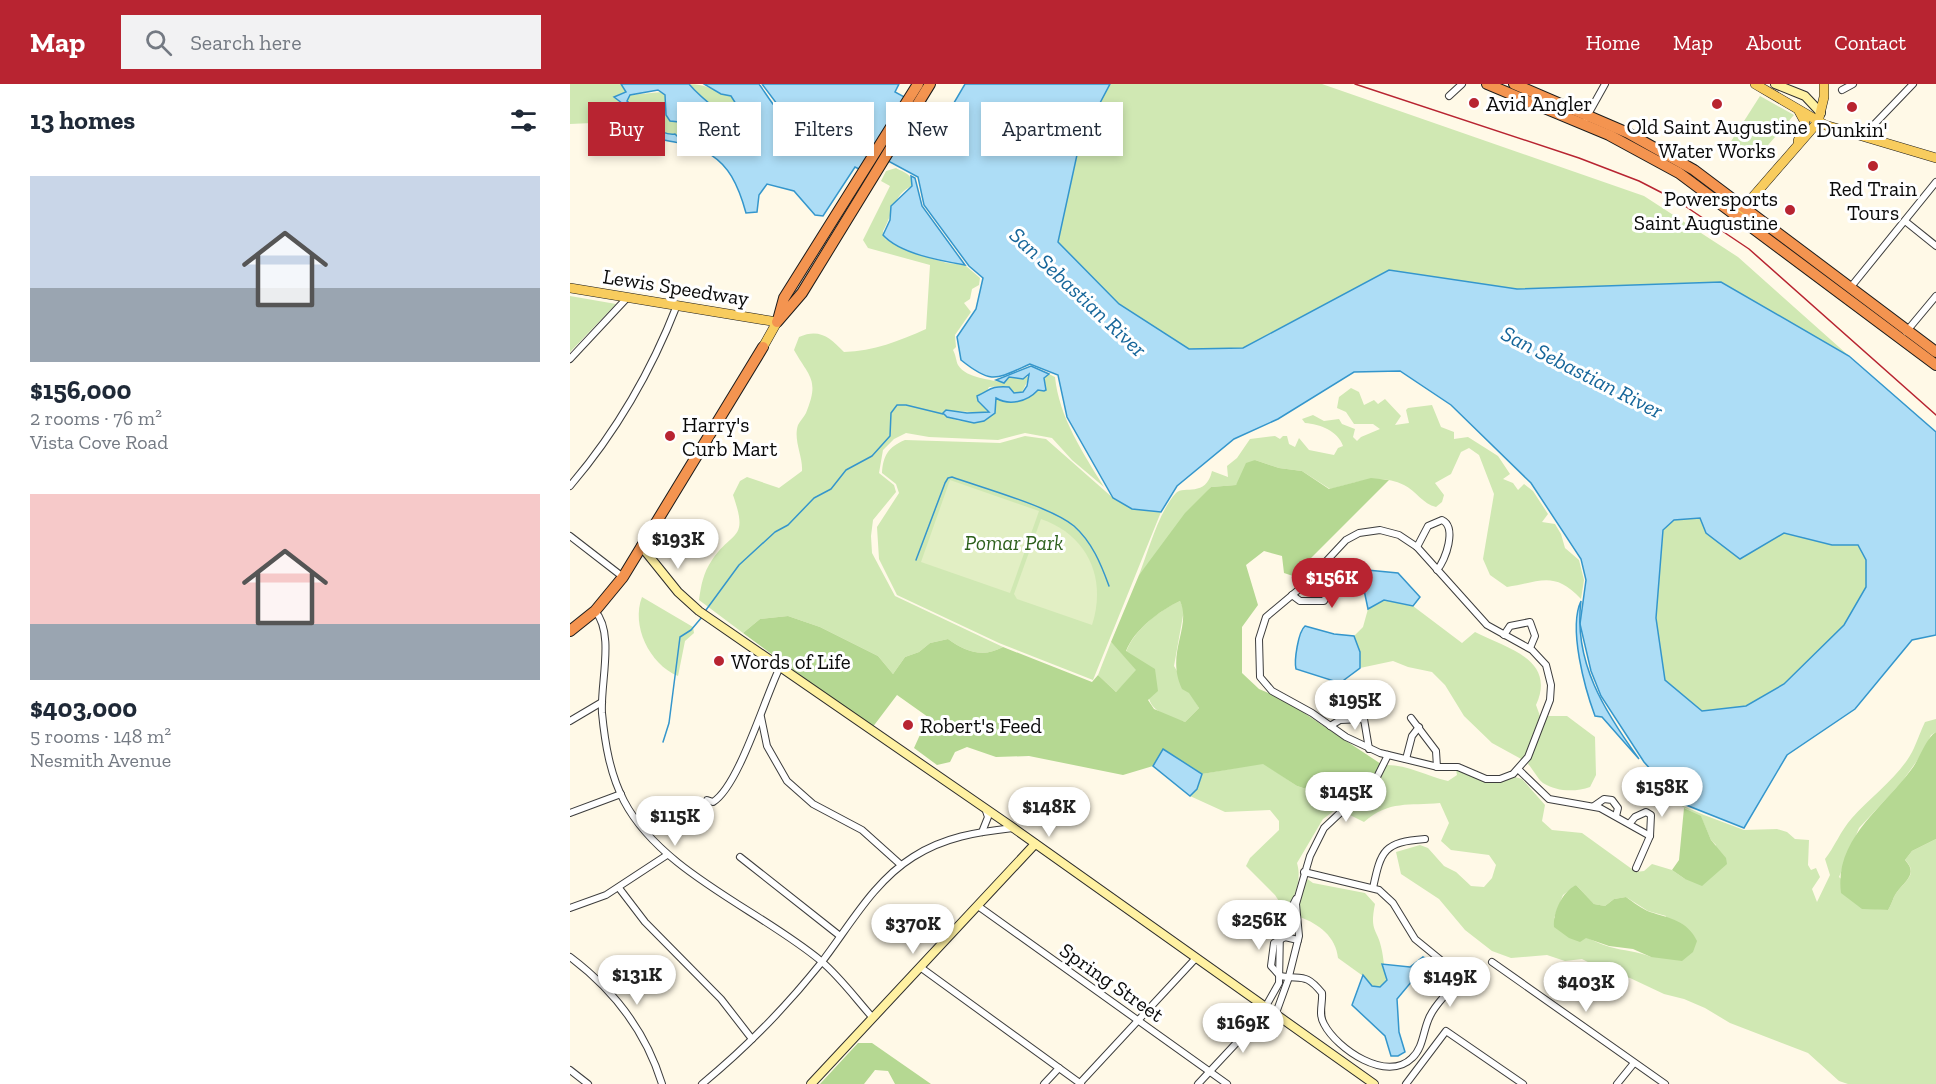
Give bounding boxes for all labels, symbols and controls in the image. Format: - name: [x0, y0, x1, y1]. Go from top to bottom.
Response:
- search box: [121, 15, 541, 69]
- text: Map: [30, 26, 85, 59]
- icon: search: [142, 26, 175, 59]
- text: Search here: [190, 29, 302, 56]
- text: Home: [1586, 30, 1640, 55]
- text: Map: [1673, 30, 1713, 55]
- text: About: [1746, 30, 1801, 55]
- text: Contact: [1834, 30, 1906, 55]
- place label: Avid Angler: [1486, 91, 1592, 116]
- marker: Avid Angler: [1467, 96, 1481, 110]
- marker: Old Saint Augustine Water Works: [1710, 97, 1724, 111]
- marker: Dunkin': [1845, 100, 1859, 114]
- chip: Buy: [588, 102, 665, 156]
- chip: Rent: [677, 102, 761, 156]
- chip: Filters: [773, 102, 874, 156]
- chip: New: [886, 102, 969, 156]
- chip: Apartment: [981, 102, 1123, 156]
- text: 13 homes: [30, 104, 135, 136]
- icon: filters: [507, 104, 540, 137]
- place label: Old Saint Augustine Water Works: [1626, 114, 1808, 163]
- place label: Dunkin': [1816, 117, 1888, 142]
- marker: Red Train Tours: [1866, 159, 1880, 173]
- place label: Red Train Tours: [1829, 176, 1917, 225]
- place label: Powersports Saint Augustine: [1634, 186, 1778, 235]
- marker: Powersports Saint Augustine: [1783, 203, 1797, 217]
- icon: home: [231, 215, 339, 323]
- water label: San Sebastian River: [1004, 222, 1153, 363]
- street label: Lewis Speedway: [601, 263, 751, 311]
- water label: San Sebastian River: [1497, 320, 1668, 425]
- text: $156,000: [30, 374, 131, 406]
- text: 2 rooms · 76 m²: [30, 406, 162, 430]
- place label: Harry's Curb Mart: [682, 412, 777, 461]
- marker: Harry's Curb Mart: [663, 429, 677, 443]
- text: Vista Cove Road: [30, 430, 168, 454]
- pin: $193K: [636, 519, 720, 570]
- text: $193K: [652, 526, 704, 550]
- park label: Pomar Park: [965, 530, 1063, 555]
- icon: home: [231, 533, 339, 641]
- pin: $156K: [1290, 558, 1374, 609]
- text: $156K: [1306, 565, 1358, 589]
- place label: Words of Life: [731, 649, 851, 674]
- marker: Words of Life: [712, 654, 726, 668]
- pin: $195K: [1313, 680, 1397, 731]
- text: $195K: [1329, 687, 1381, 711]
- text: $403,000: [30, 692, 137, 724]
- place label: Robert's Feed: [920, 713, 1042, 738]
- marker: Robert's Feed: [901, 718, 915, 732]
- text: 5 rooms · 148 m²: [30, 724, 171, 748]
- text: Nesmith Avenue: [30, 748, 171, 772]
- pin: $158K: [1620, 767, 1704, 818]
- pin: $145K: [1304, 772, 1388, 823]
- text: $158K: [1636, 774, 1688, 798]
- text: $145K: [1319, 779, 1373, 803]
- pin: $148K: [1007, 787, 1091, 838]
- text: $148K: [1022, 794, 1076, 818]
- pin: $115K: [633, 796, 717, 847]
- text: $115K: [650, 803, 700, 827]
- pin: $256K: [1217, 900, 1301, 951]
- pin: $370K: [871, 904, 955, 955]
- text: $256K: [1231, 907, 1287, 931]
- text: $370K: [885, 911, 941, 935]
- street label: Spring Street: [1055, 937, 1169, 1027]
- pin: $131K: [595, 955, 679, 1006]
- pin: $149K: [1408, 957, 1492, 1008]
- text: $131K: [612, 962, 662, 986]
- pin: $403K: [1544, 962, 1628, 1013]
- text: $149K: [1423, 964, 1477, 988]
- text: $403K: [1558, 969, 1614, 993]
- pin: $169K: [1201, 1003, 1285, 1054]
- text: $169K: [1217, 1010, 1269, 1034]

